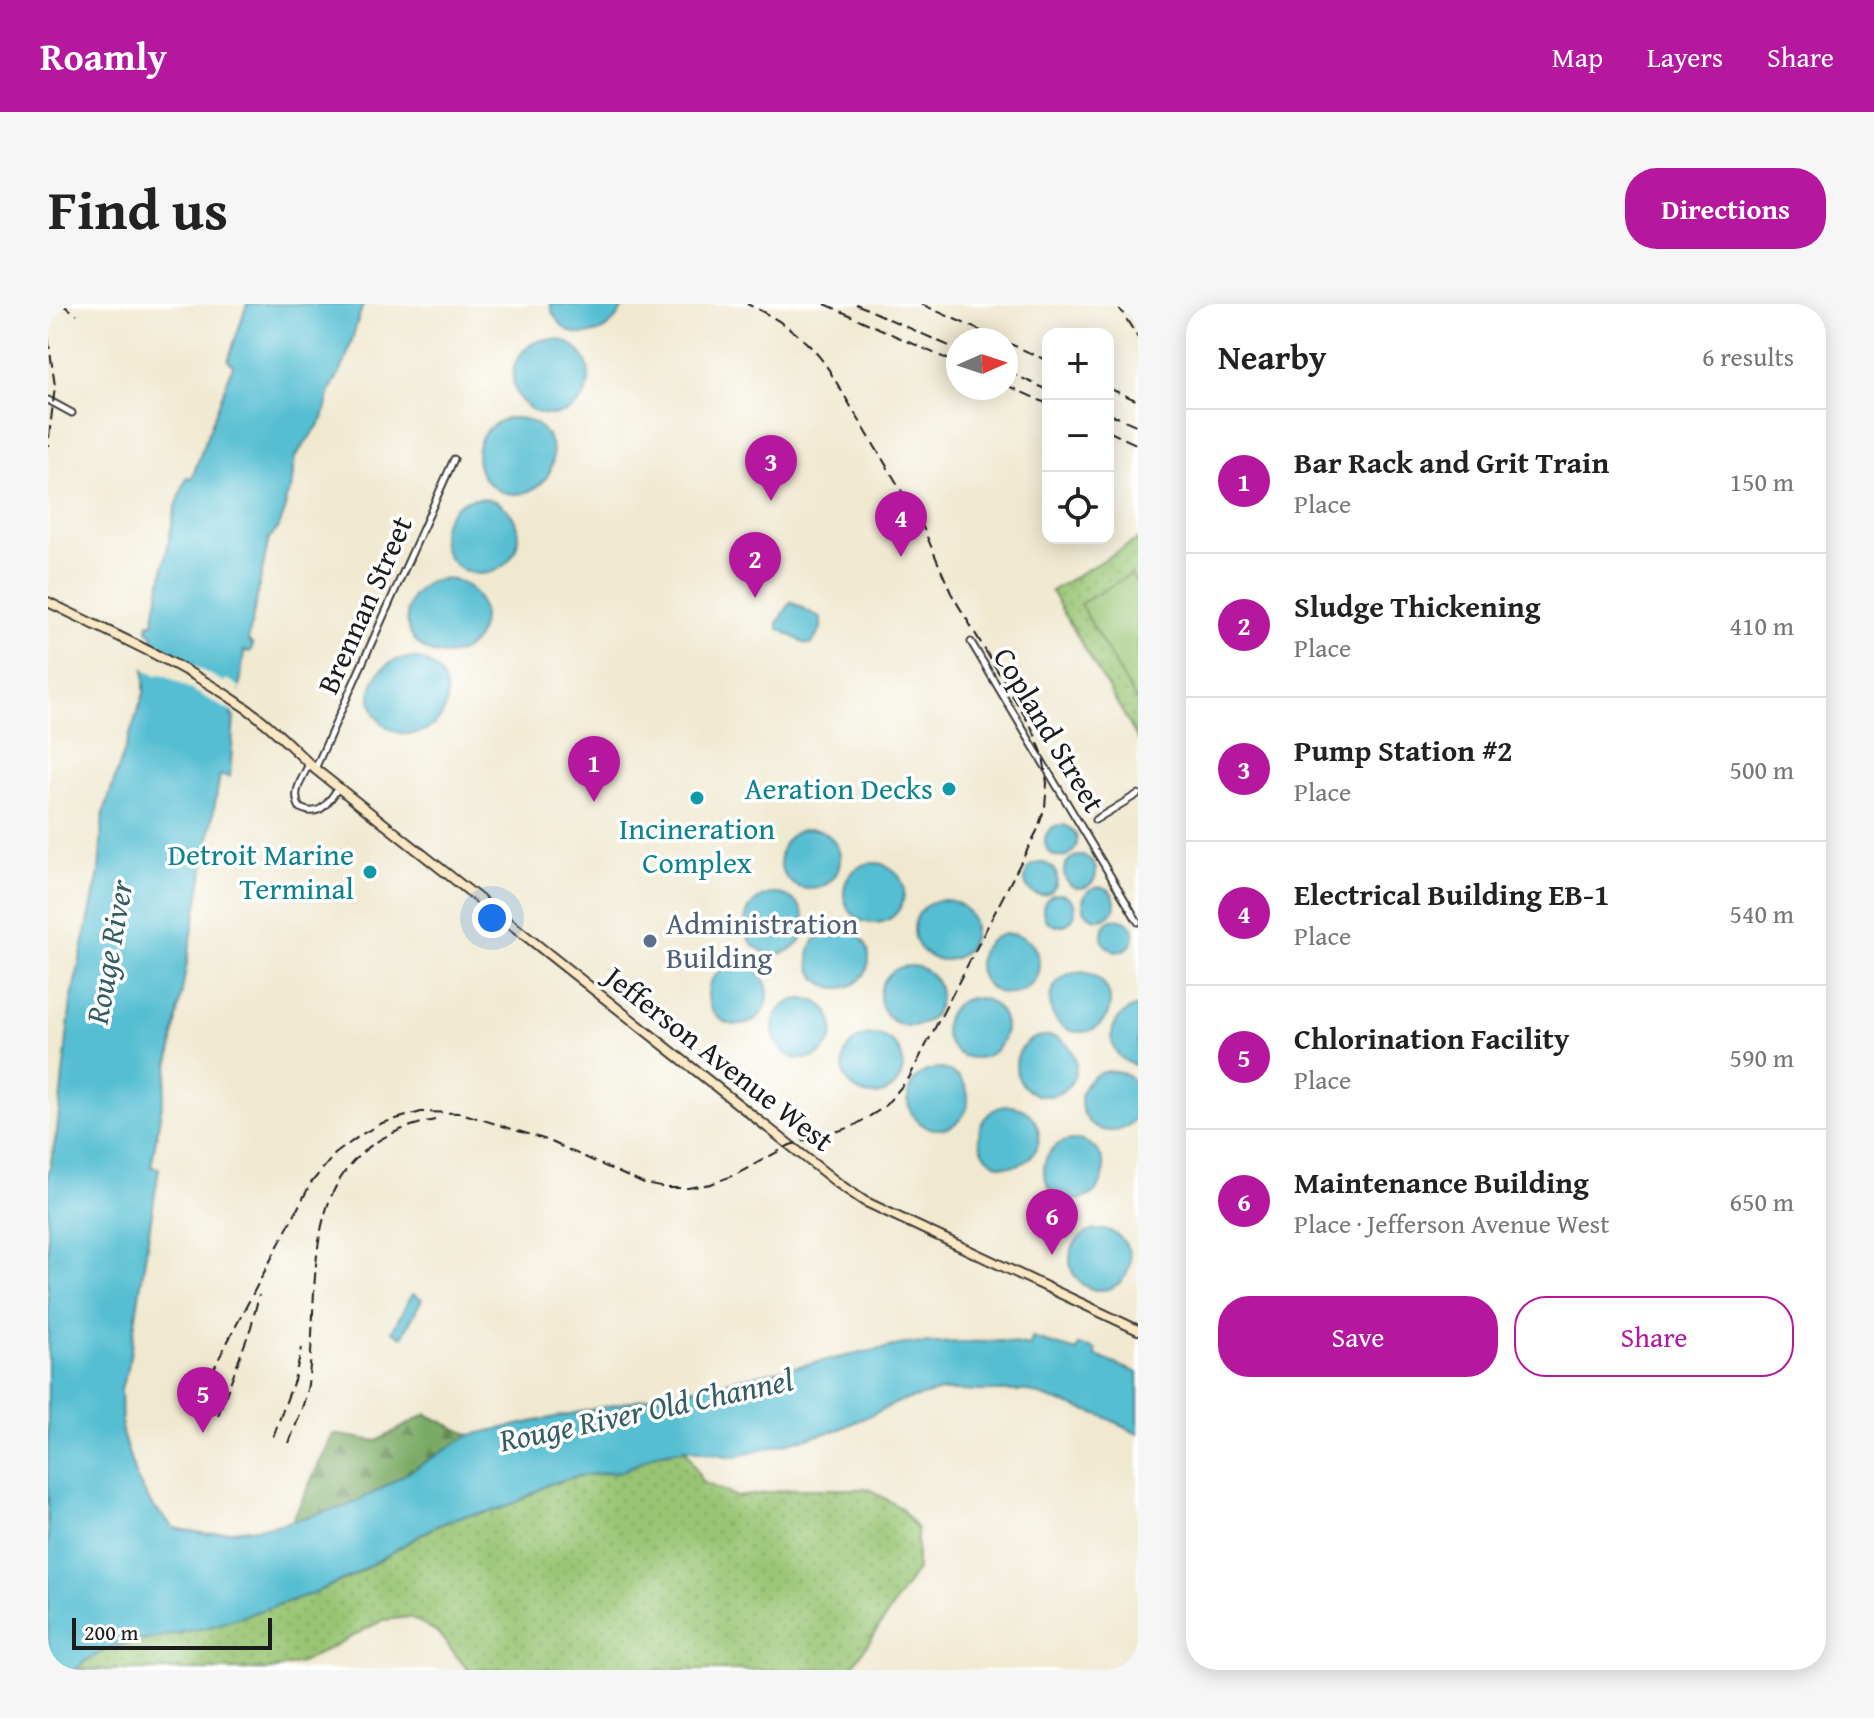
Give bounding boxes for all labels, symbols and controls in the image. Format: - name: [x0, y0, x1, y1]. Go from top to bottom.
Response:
- text: Roamly: [40, 28, 167, 84]
- text: Map: [1552, 36, 1603, 77]
- text: Layers: [1647, 36, 1723, 77]
- text: Share: [1767, 36, 1834, 77]
- text: Find us: [48, 167, 228, 250]
- button: Directions: [1625, 168, 1826, 249]
- north arrow: [946, 328, 1018, 400]
- map controls: [1042, 328, 1114, 544]
- button: +: [1042, 328, 1114, 400]
- text: Nearby: [1218, 332, 1327, 381]
- text: 6 results: [1702, 337, 1794, 376]
- button: −: [1042, 400, 1114, 472]
- pin: 3: [745, 435, 797, 501]
- text: Bar Rack and Grit Train: [1294, 440, 1609, 484]
- text: 1: [1237, 462, 1251, 501]
- text: 150 m: [1729, 462, 1794, 501]
- button: locate: [1042, 472, 1114, 544]
- text: Place: [1294, 484, 1351, 523]
- pin: 4: [875, 491, 927, 557]
- street label: Brennan Street: [305, 508, 423, 700]
- pin: 2: [729, 532, 781, 598]
- text: Sludge Thickening: [1294, 584, 1540, 628]
- text: 2: [1237, 606, 1251, 645]
- text: 410 m: [1729, 606, 1794, 645]
- text: Place: [1294, 628, 1351, 667]
- street label: Copland Street: [983, 639, 1117, 821]
- text: Pump Station #2: [1294, 728, 1513, 772]
- pin: 1: [568, 736, 620, 802]
- text: 3: [1237, 750, 1251, 789]
- text: 500 m: [1729, 750, 1794, 789]
- place label: Aeration Decks: [744, 766, 933, 810]
- text: Place: [1294, 772, 1351, 811]
- marker: Aeration Decks: [940, 780, 958, 798]
- marker: Incineration Complex: [688, 789, 706, 807]
- place label: Incineration Complex: [619, 806, 775, 884]
- place label: Detroit Marine Terminal: [168, 832, 354, 910]
- marker: Detroit Marine Terminal: [361, 863, 379, 881]
- text: Electrical Building EB-1: [1294, 872, 1610, 916]
- water label: Rouge River: [73, 875, 144, 1029]
- text: 4: [1237, 894, 1251, 933]
- text: 540 m: [1729, 894, 1794, 933]
- your location: [472, 898, 512, 938]
- place label: Administration Building: [666, 901, 858, 979]
- text: Place: [1294, 916, 1351, 955]
- marker: Administration Building: [641, 932, 659, 950]
- street label: Jefferson Avenue West: [593, 952, 844, 1162]
- text: Chlorination Facility: [1294, 1016, 1569, 1060]
- text: 5: [1237, 1038, 1251, 1077]
- text: 590 m: [1729, 1038, 1794, 1077]
- text: Place: [1294, 1060, 1351, 1099]
- text: Maintenance Building: [1294, 1160, 1589, 1204]
- text: 6: [1237, 1182, 1251, 1221]
- text: 650 m: [1729, 1182, 1794, 1221]
- pin: 6: [1026, 1189, 1078, 1255]
- text: Place · Jefferson Avenue West: [1294, 1204, 1609, 1243]
- button: Save: [1218, 1296, 1498, 1377]
- button: Share: [1514, 1296, 1794, 1377]
- water label: Rouge River Old Channel: [494, 1355, 797, 1464]
- pin: 5: [177, 1367, 229, 1433]
- scale bar: [72, 1614, 272, 1650]
- text: 200 m: [84, 1616, 139, 1648]

